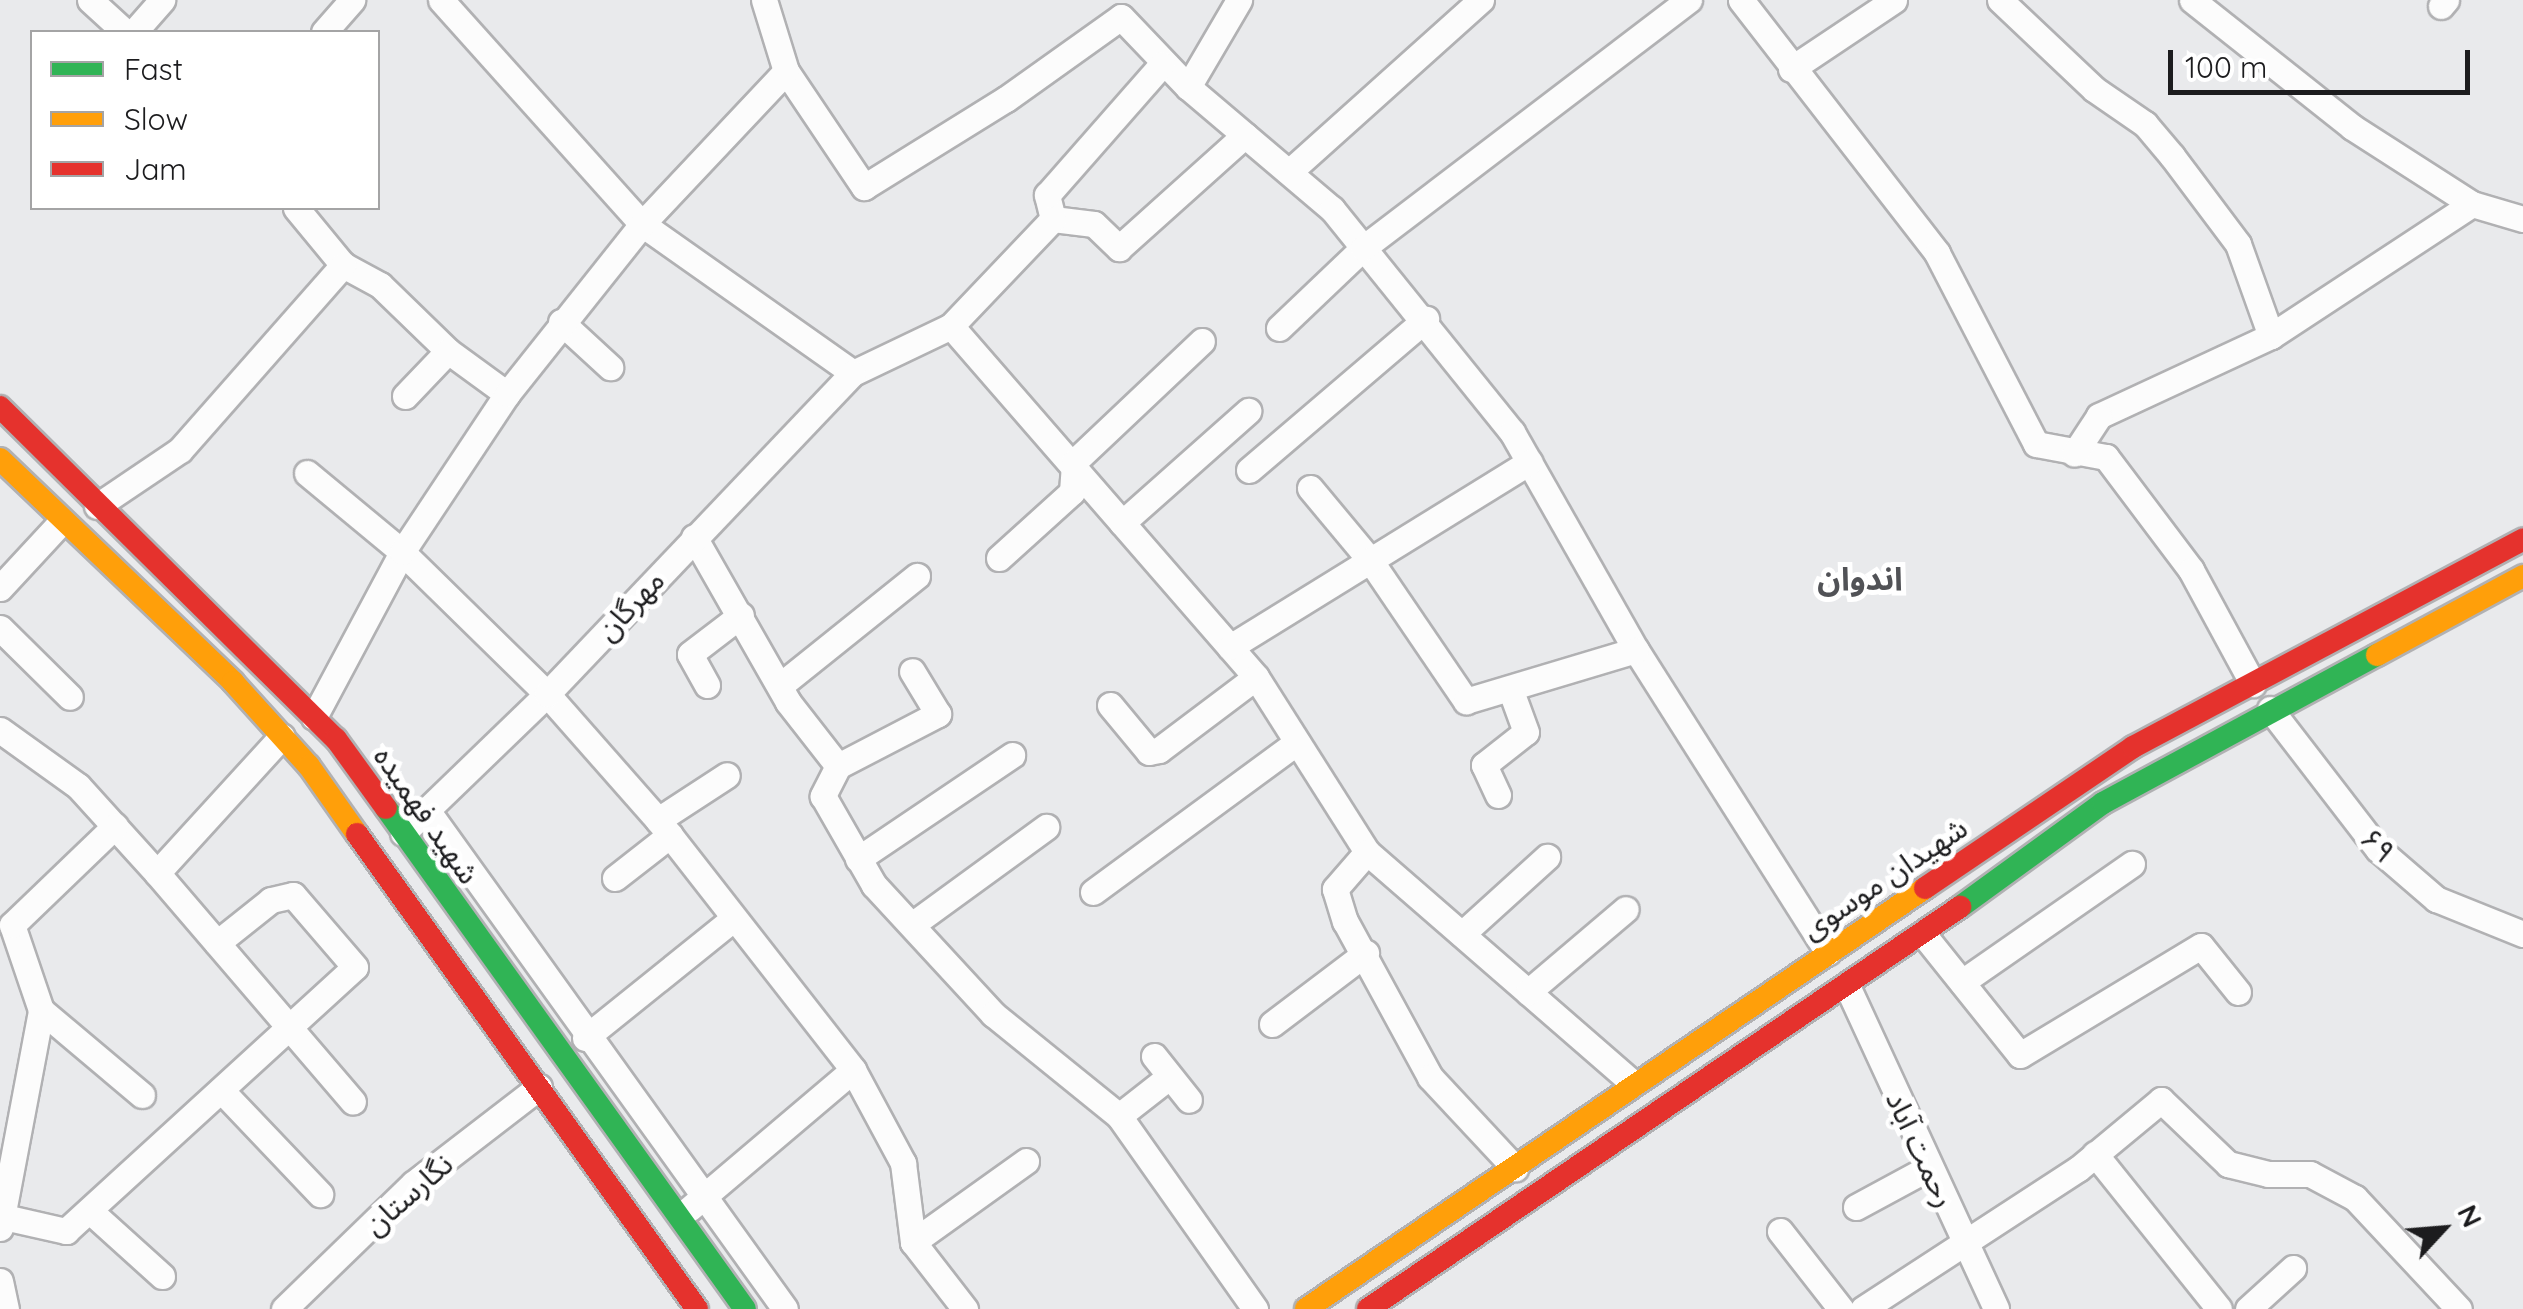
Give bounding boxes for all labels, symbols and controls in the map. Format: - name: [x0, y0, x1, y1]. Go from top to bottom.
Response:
- legend: [30, 30, 380, 210]
- scale bar: [2173, 30, 2476, 92]
- text: 100 m: [2185, 48, 2267, 86]
- text: Fast: [124, 50, 183, 88]
- text: Slow: [124, 100, 188, 138]
- text: Jam: [124, 150, 187, 188]
- district label: اندوان: [1817, 559, 1903, 597]
- street label: مهرگان: [588, 562, 672, 648]
- street label: شهید فهمیده: [367, 739, 487, 891]
- street label: شهیدان موسوی: [1794, 809, 1974, 947]
- street label: ۶۹: [2353, 820, 2403, 870]
- street label: رحمت آباد: [1878, 1085, 1964, 1213]
- street label: نگارستان: [356, 1146, 460, 1242]
- north arrow: [2393, 1179, 2493, 1279]
- text: N: [2450, 1199, 2491, 1233]

